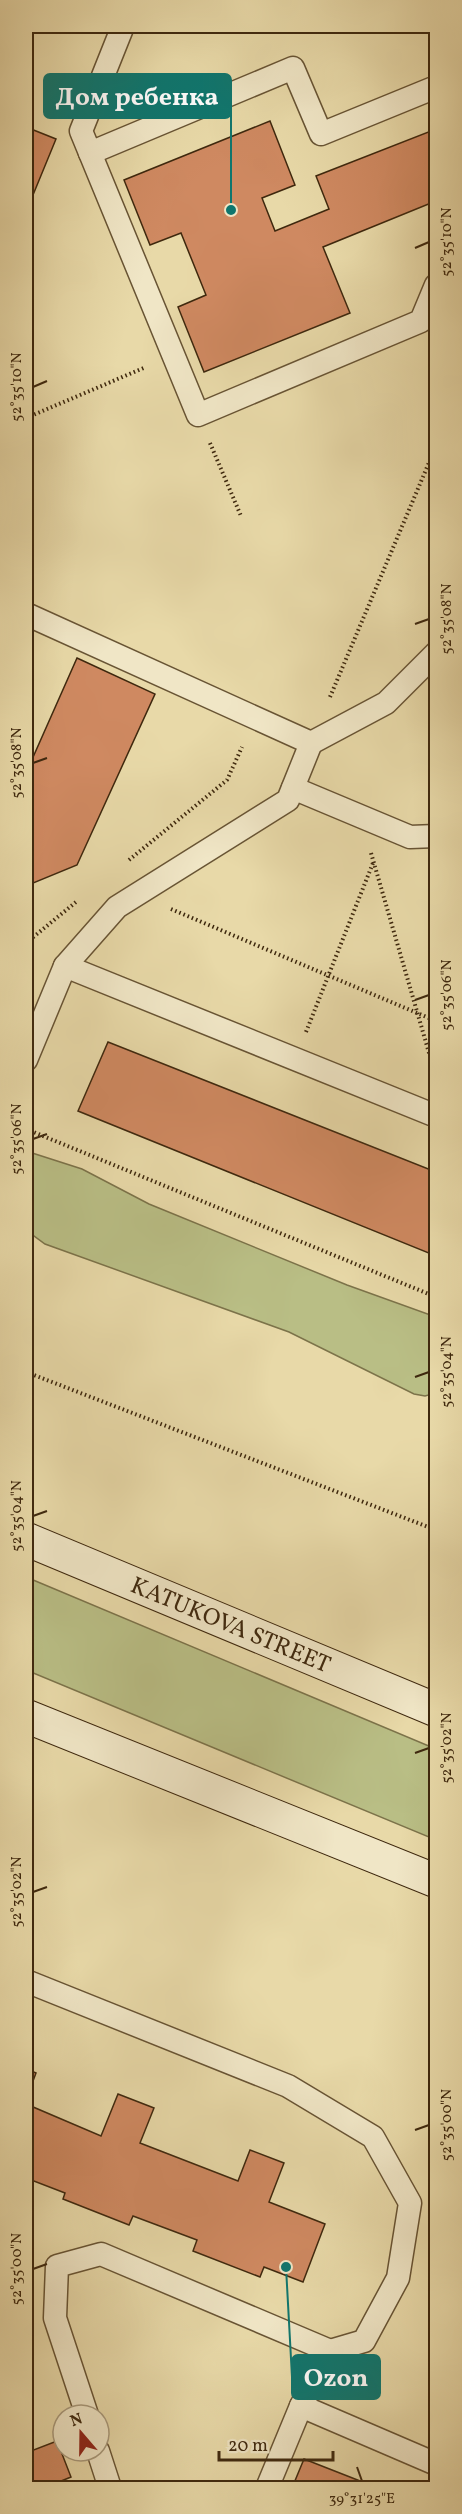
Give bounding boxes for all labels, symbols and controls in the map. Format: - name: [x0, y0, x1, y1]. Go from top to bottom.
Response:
- callout: Дом ребенка: [44, 74, 231, 118]
- text: Дом ребенка: [55, 80, 219, 116]
- text: 52°35'10"N: [437, 207, 458, 277]
- text: 52°35'10"N: [7, 352, 28, 422]
- text: 52°35'08"N: [437, 583, 458, 655]
- text: 52°35'08"N: [7, 727, 28, 799]
- text: 52°35'06"N: [437, 959, 458, 1031]
- text: 52°35'06"N: [7, 1103, 28, 1175]
- text: 52°35'04"N: [437, 1336, 458, 1408]
- text: 52°35'04"N: [7, 1480, 28, 1552]
- street label: KATUKOVA STREET: [125, 1569, 335, 1683]
- text: 52°35'02"N: [437, 1712, 458, 1784]
- text: 52°35'02"N: [7, 1856, 28, 1928]
- text: 52°35'00"N: [437, 2089, 458, 2161]
- text: 52°35'00"N: [7, 2233, 28, 2305]
- callout: Ozon: [292, 2355, 380, 2399]
- text: Ozon: [304, 2361, 368, 2397]
- north arrow: [51, 2403, 111, 2463]
- text: N: [67, 2408, 86, 2433]
- scale bar: [219, 2424, 333, 2462]
- text: 20 m: [228, 2434, 268, 2459]
- text: 39°31'25"E: [329, 2489, 395, 2510]

